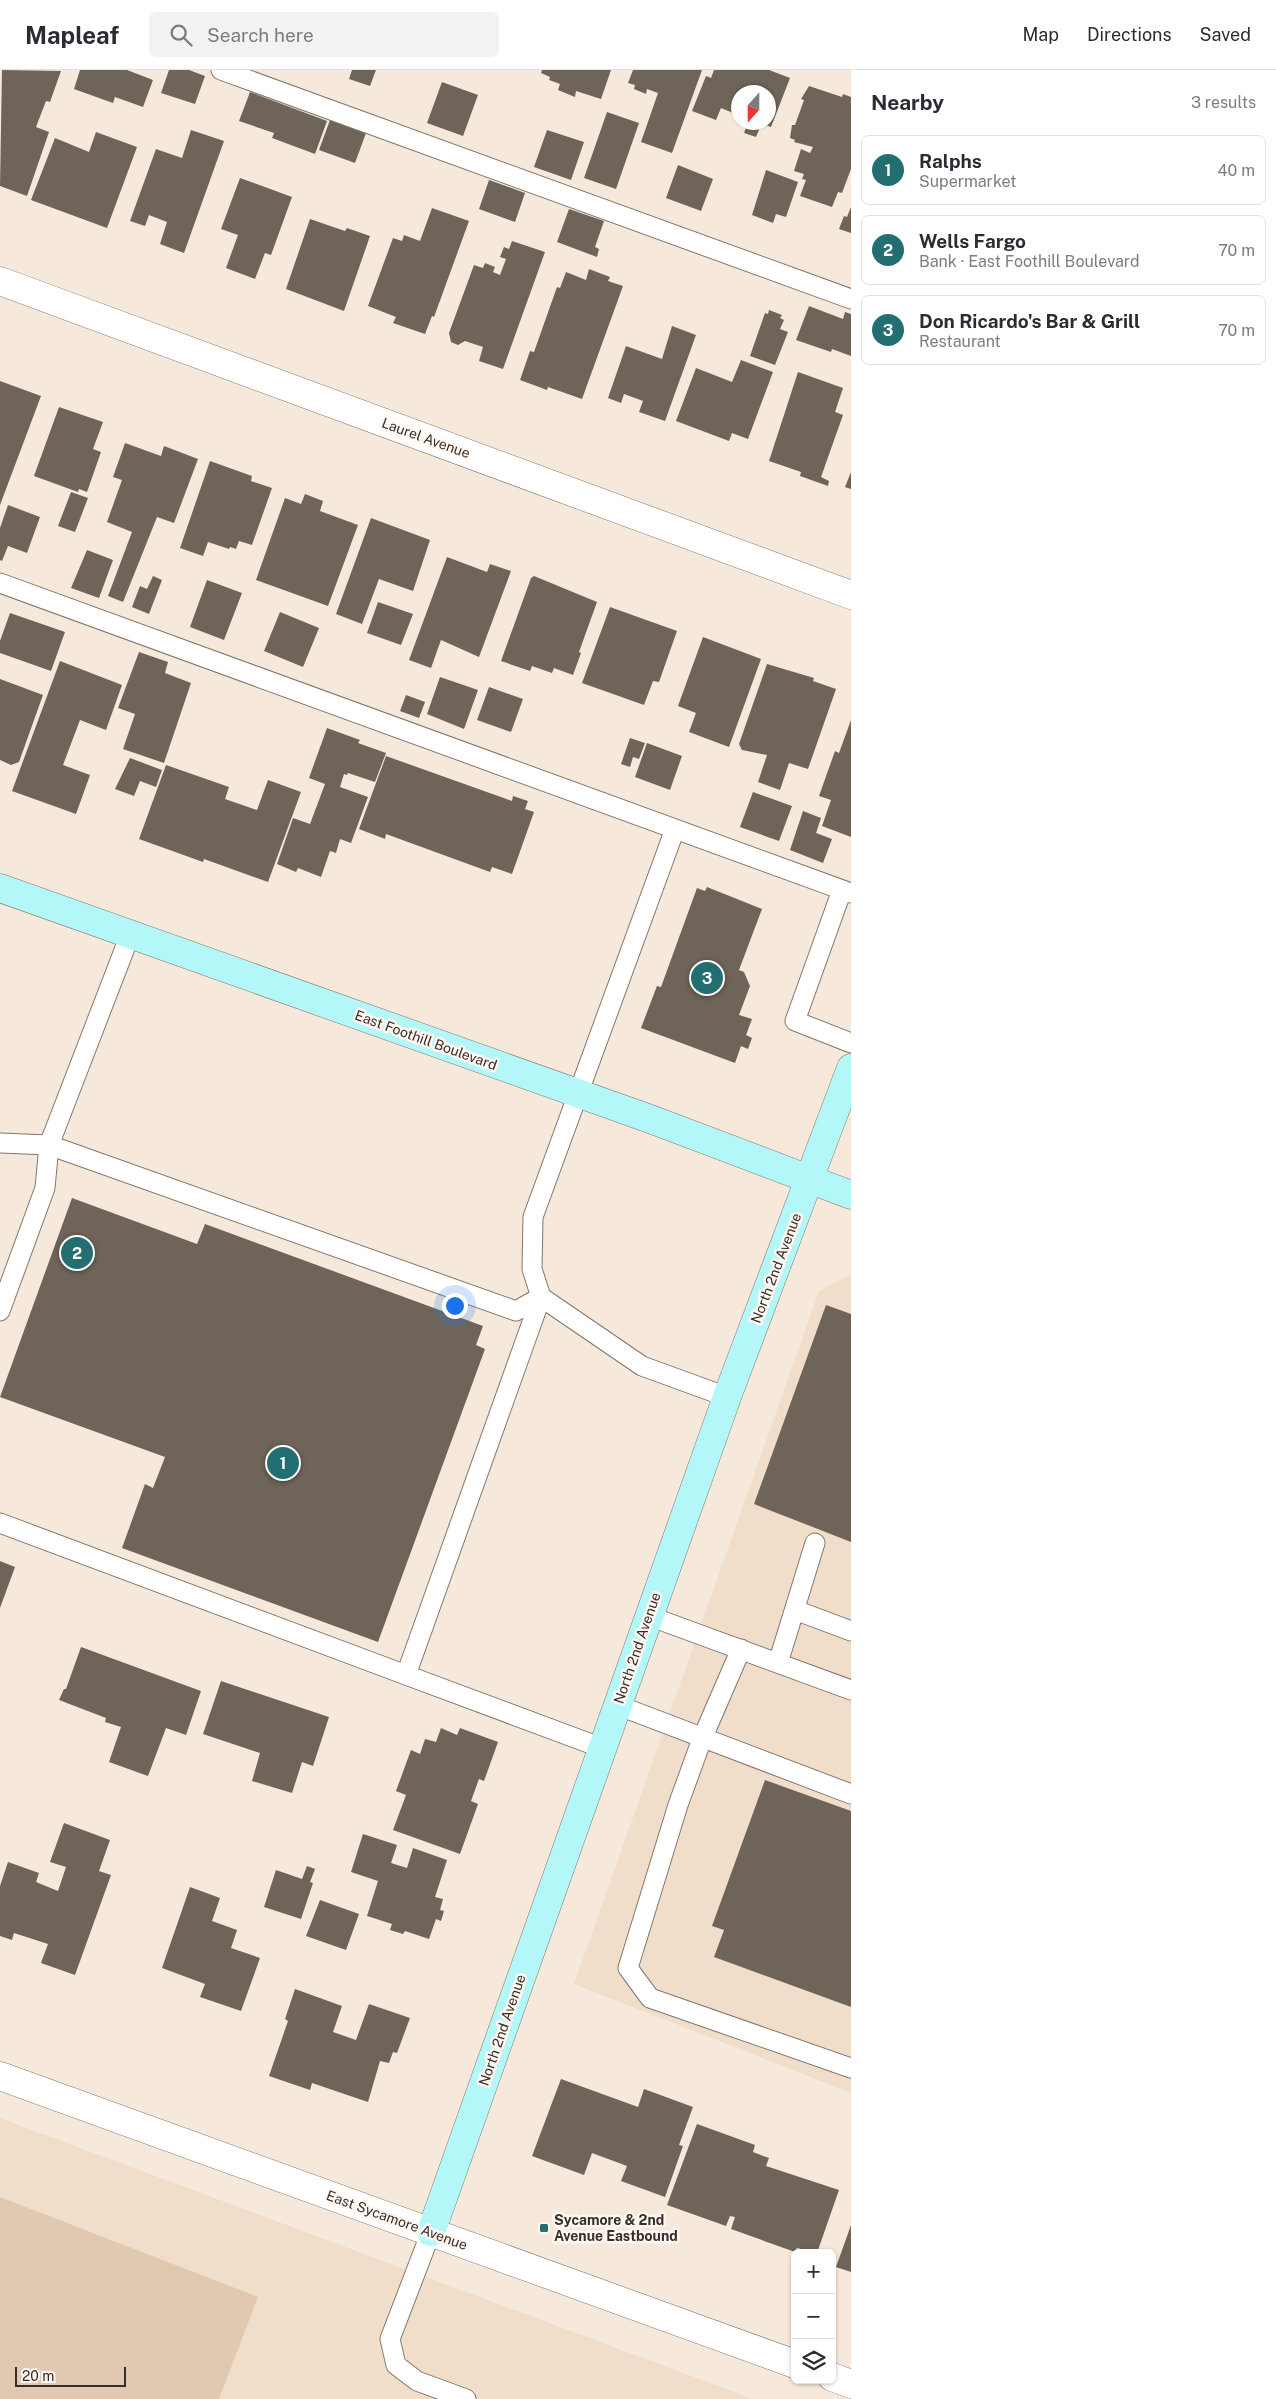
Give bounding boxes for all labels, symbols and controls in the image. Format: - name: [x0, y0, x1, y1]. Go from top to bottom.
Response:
- search box: [149, 12, 499, 57]
- text: Mapleaf: [25, 21, 119, 49]
- icon: search: [167, 21, 195, 49]
- text: Search here: [207, 24, 314, 46]
- text: Map: [1022, 24, 1059, 45]
- text: Directions: [1087, 24, 1172, 45]
- text: Saved: [1200, 24, 1251, 45]
- north arrow: [731, 85, 776, 130]
- text: Nearby: [871, 90, 944, 115]
- text: 3 results: [1191, 93, 1256, 112]
- text: Ralphs: [919, 150, 982, 172]
- text: 1: [885, 161, 891, 180]
- text: 40 m: [1217, 161, 1255, 180]
- text: Supermarket: [919, 172, 1016, 191]
- text: Wells Fargo: [919, 230, 1026, 252]
- text: 2: [883, 241, 893, 260]
- text: 70 m: [1218, 241, 1255, 260]
- text: Bank · East Foothill Boulevard: [919, 252, 1140, 271]
- text: Don Ricardo's Bar & Grill: [919, 310, 1140, 332]
- text: 3: [883, 321, 893, 340]
- text: 70 m: [1218, 321, 1255, 340]
- text: Restaurant: [919, 332, 1001, 351]
- street label: Laurel Avenue: [380, 415, 472, 461]
- pin: 3: [691, 959, 723, 997]
- street label: East Foothill Boulevard: [353, 1007, 499, 1073]
- street label: North 2nd Avenue: [748, 1211, 804, 1325]
- pin: 2: [61, 1234, 93, 1272]
- your location: [442, 1293, 468, 1319]
- pin: 1: [267, 1444, 299, 1482]
- street label: North 2nd Avenue: [610, 1590, 664, 1706]
- street label: North 2nd Avenue: [475, 1972, 529, 2088]
- street label: East Sycamore Avenue: [324, 2187, 470, 2253]
- place label: Sycamore & 2nd Avenue Eastbound: [554, 2212, 678, 2244]
- marker: Sycamore & 2nd Avenue Eastbound: [538, 2222, 550, 2234]
- map controls: [791, 2249, 836, 2384]
- button: +: [791, 2249, 836, 2294]
- button: −: [791, 2294, 836, 2339]
- button: layers: [791, 2339, 836, 2384]
- scale bar: [15, 2364, 126, 2387]
- text: 20 m: [22, 2368, 54, 2384]

